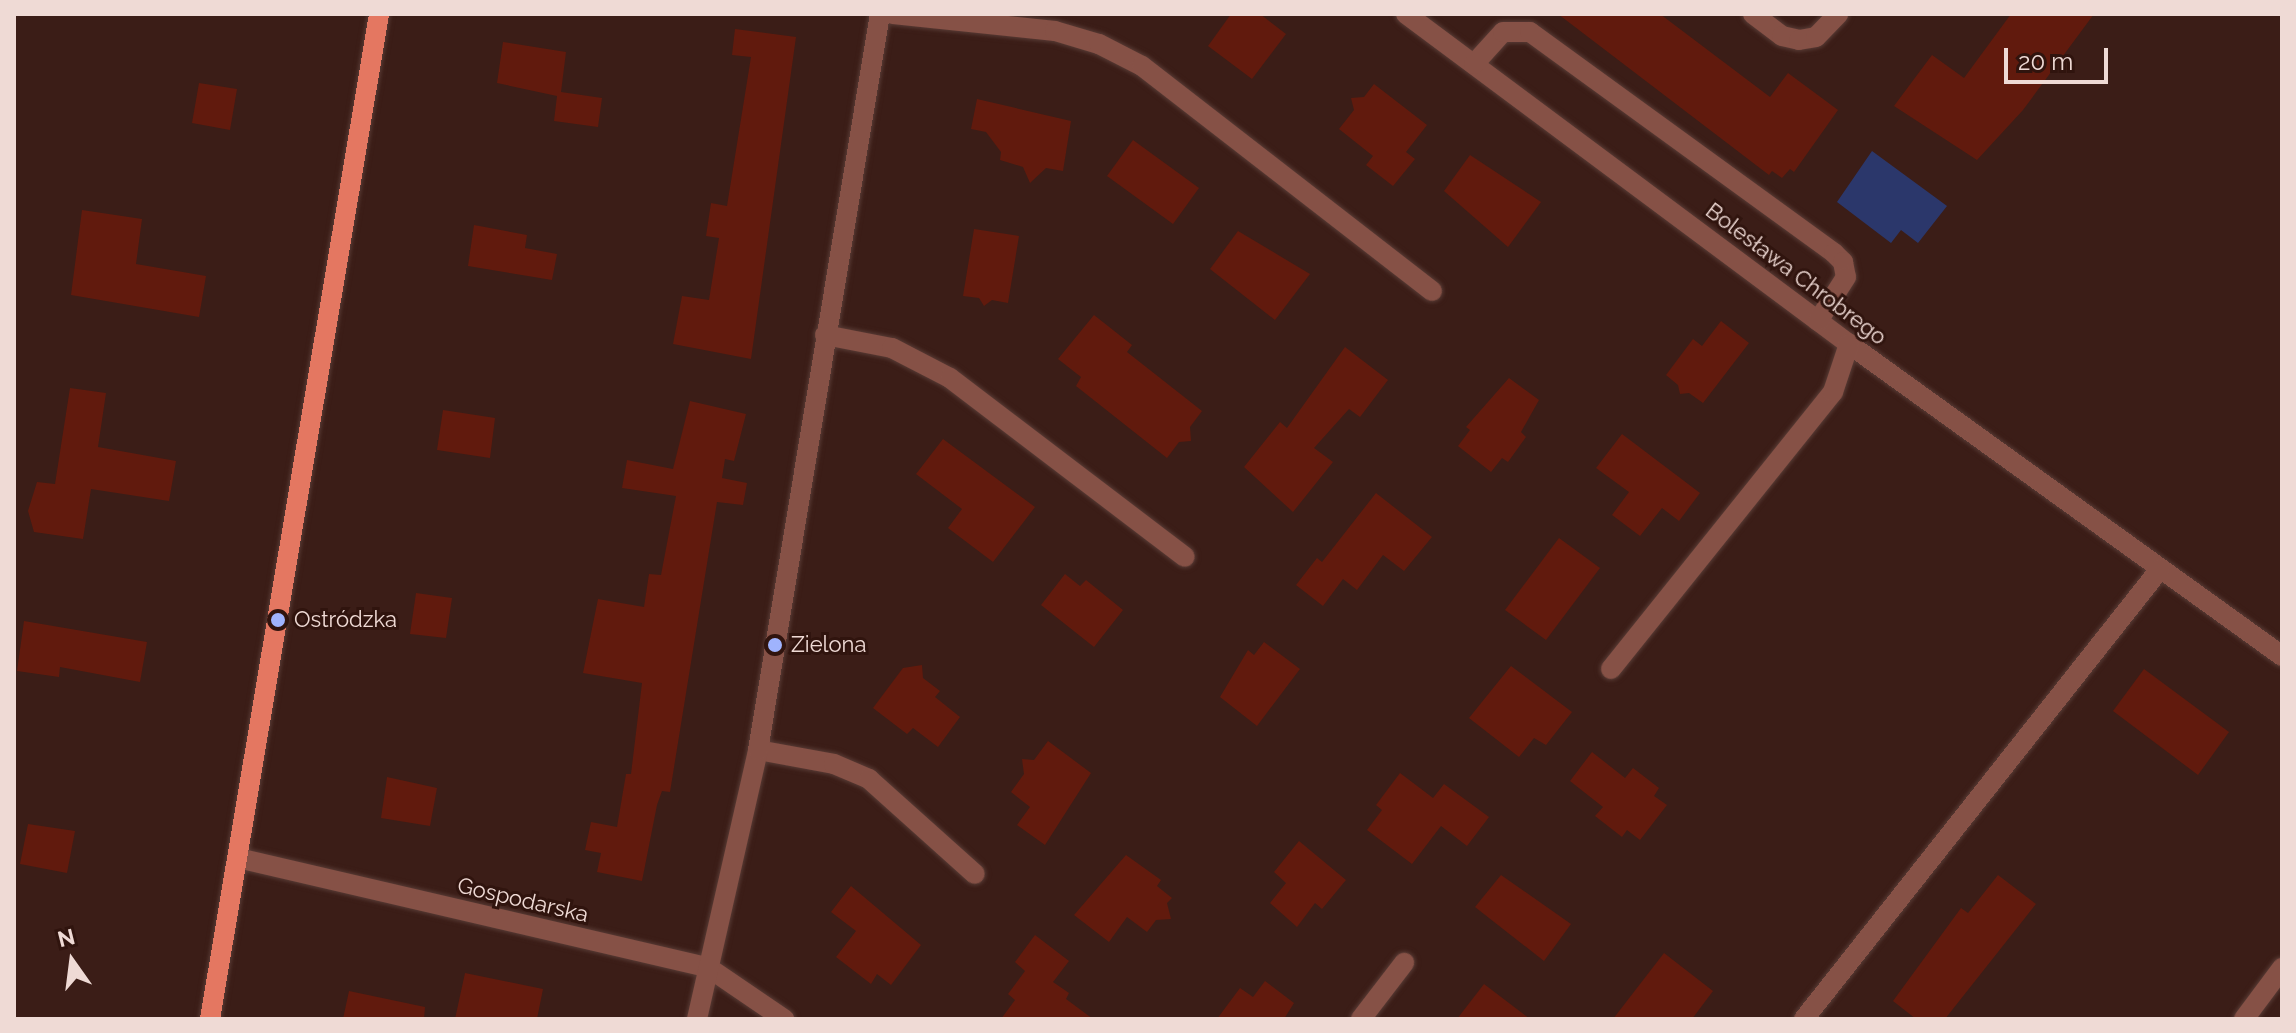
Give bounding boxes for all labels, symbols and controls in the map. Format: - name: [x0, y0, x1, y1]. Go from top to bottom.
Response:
- scale bar: [2008, 32, 2112, 82]
- text: 20 m: [2018, 47, 2073, 76]
- street label: Bolesława Chrobrego: [1700, 197, 1892, 351]
- place label: Ostródzka: [294, 607, 397, 633]
- marker: Ostródzka: [269, 611, 287, 629]
- place label: Zielona: [791, 632, 866, 658]
- marker: Zielona: [766, 636, 784, 654]
- street label: Gospodarska: [455, 872, 591, 928]
- north arrow: [32, 921, 112, 1001]
- text: N: [55, 923, 77, 952]

